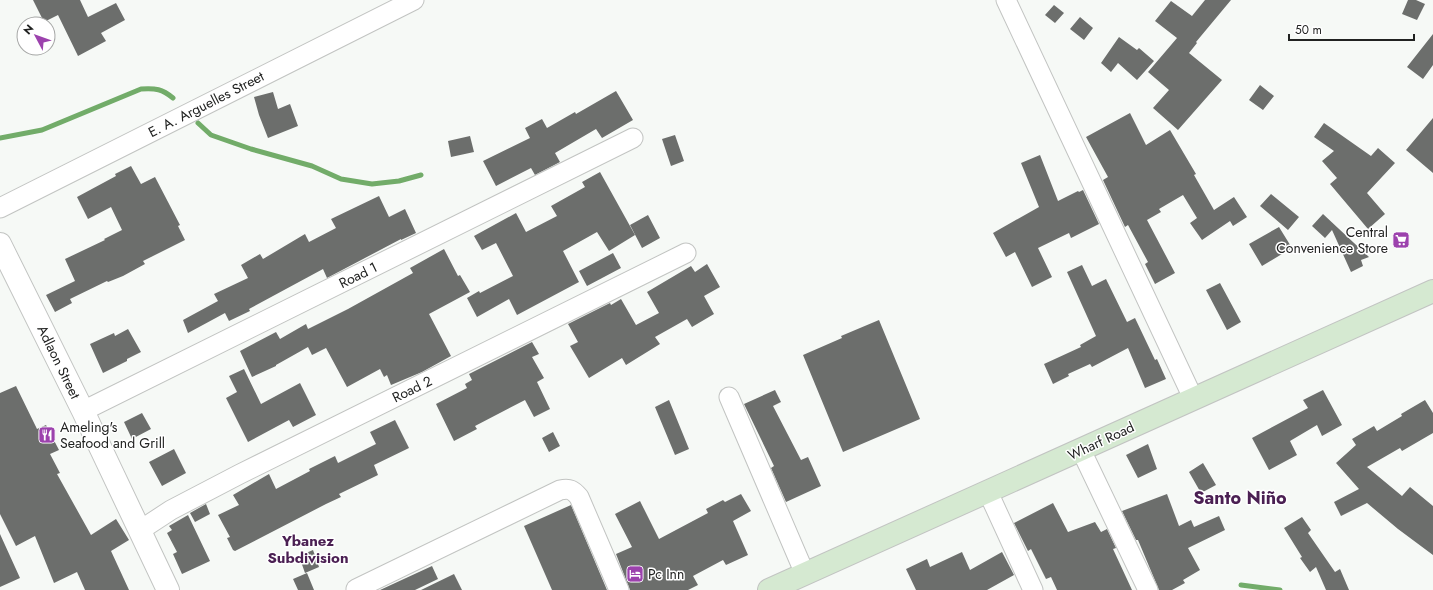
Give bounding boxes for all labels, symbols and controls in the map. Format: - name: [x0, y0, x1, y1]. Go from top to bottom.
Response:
- north arrow: [16, 16, 56, 56]
- scale bar: [1289, 16, 1414, 42]
- text: N: [20, 21, 37, 38]
- text: 50 m: [1295, 21, 1322, 39]
- street label: E. A. Arguelles Street: [145, 66, 268, 142]
- place label: Central Convenience Store: [1276, 222, 1388, 258]
- supermarket icon: Central Convenience Store: [1391, 230, 1411, 250]
- street label: Road 1: [335, 257, 381, 293]
- street label: Adlaon Street: [33, 322, 86, 403]
- street label: Road 2: [389, 371, 435, 407]
- place label: Ameling's Seafood and Grill: [60, 417, 165, 453]
- street label: Wharf Road: [1065, 417, 1137, 465]
- restaurant icon: Ameling's Seafood and Grill: [37, 425, 57, 445]
- district label: Santo Niño: [1193, 485, 1287, 511]
- district label: Ybanez Subdivision: [267, 530, 349, 569]
- hotel icon: Pc Inn: [625, 564, 645, 584]
- place label: Pc Inn: [648, 564, 684, 584]

